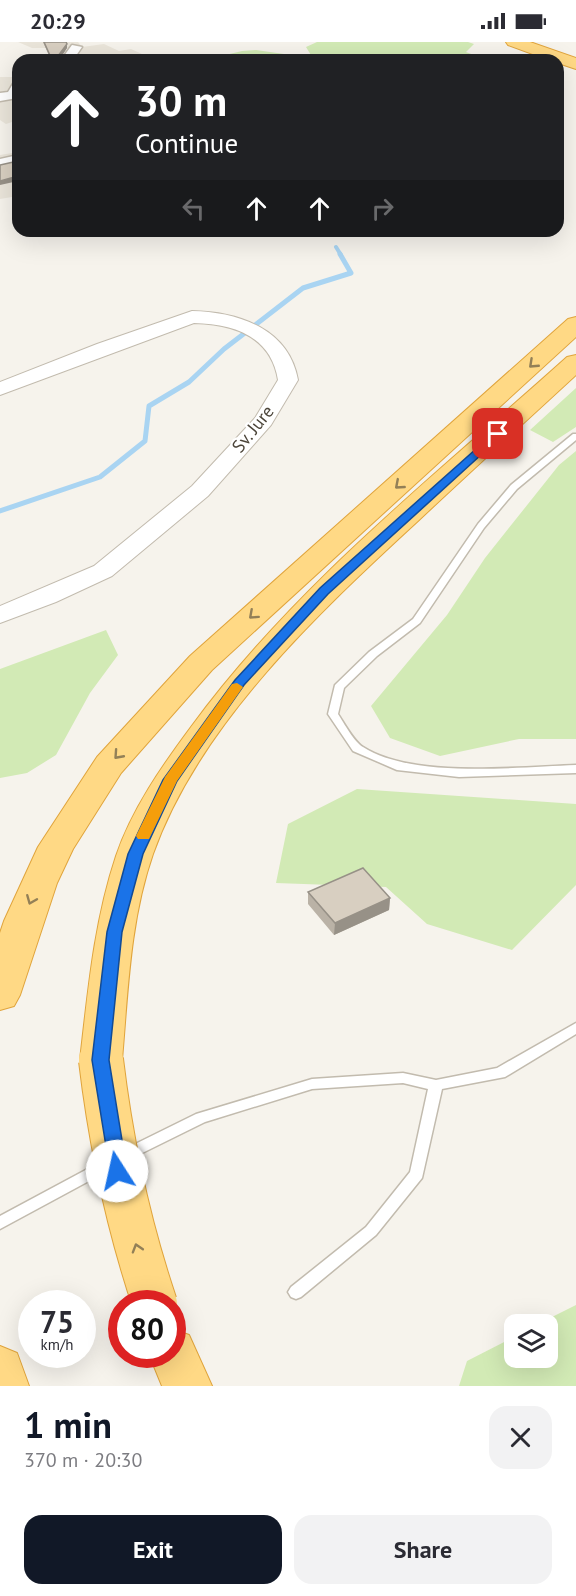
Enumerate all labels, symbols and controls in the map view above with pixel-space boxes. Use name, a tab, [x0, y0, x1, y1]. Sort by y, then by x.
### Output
text: 20:29	[30, 7, 86, 35]
text: 30 m	[135, 73, 227, 128]
icon: ahead	[36, 78, 114, 156]
text: Continue	[135, 126, 238, 160]
icon: left	[177, 192, 210, 225]
icon: ahead	[240, 192, 273, 225]
icon: ahead	[303, 192, 336, 225]
icon: right	[366, 192, 399, 225]
one-way arrow	[529, 357, 540, 368]
street label: Sv. Jure	[227, 400, 279, 457]
pin	[472, 408, 523, 459]
icon: arrive	[481, 417, 514, 450]
one-way arrow	[395, 478, 406, 489]
one-way arrow	[250, 608, 260, 619]
one-way arrow	[114, 748, 125, 759]
one-way arrow	[26, 894, 38, 905]
position arrow	[85, 1139, 149, 1203]
one-way arrow	[132, 1243, 144, 1254]
speed limit sign: 80	[108, 1290, 186, 1368]
text: 75	[40, 1302, 74, 1341]
map controls	[504, 1314, 558, 1368]
button: layers	[504, 1314, 558, 1368]
text: km/h	[41, 1335, 73, 1354]
text: 1 min	[24, 1401, 112, 1448]
button: close	[489, 1406, 552, 1469]
text: 370 m · 20:30	[24, 1447, 142, 1473]
button: Exit	[24, 1515, 282, 1584]
button: Share	[294, 1515, 552, 1584]

